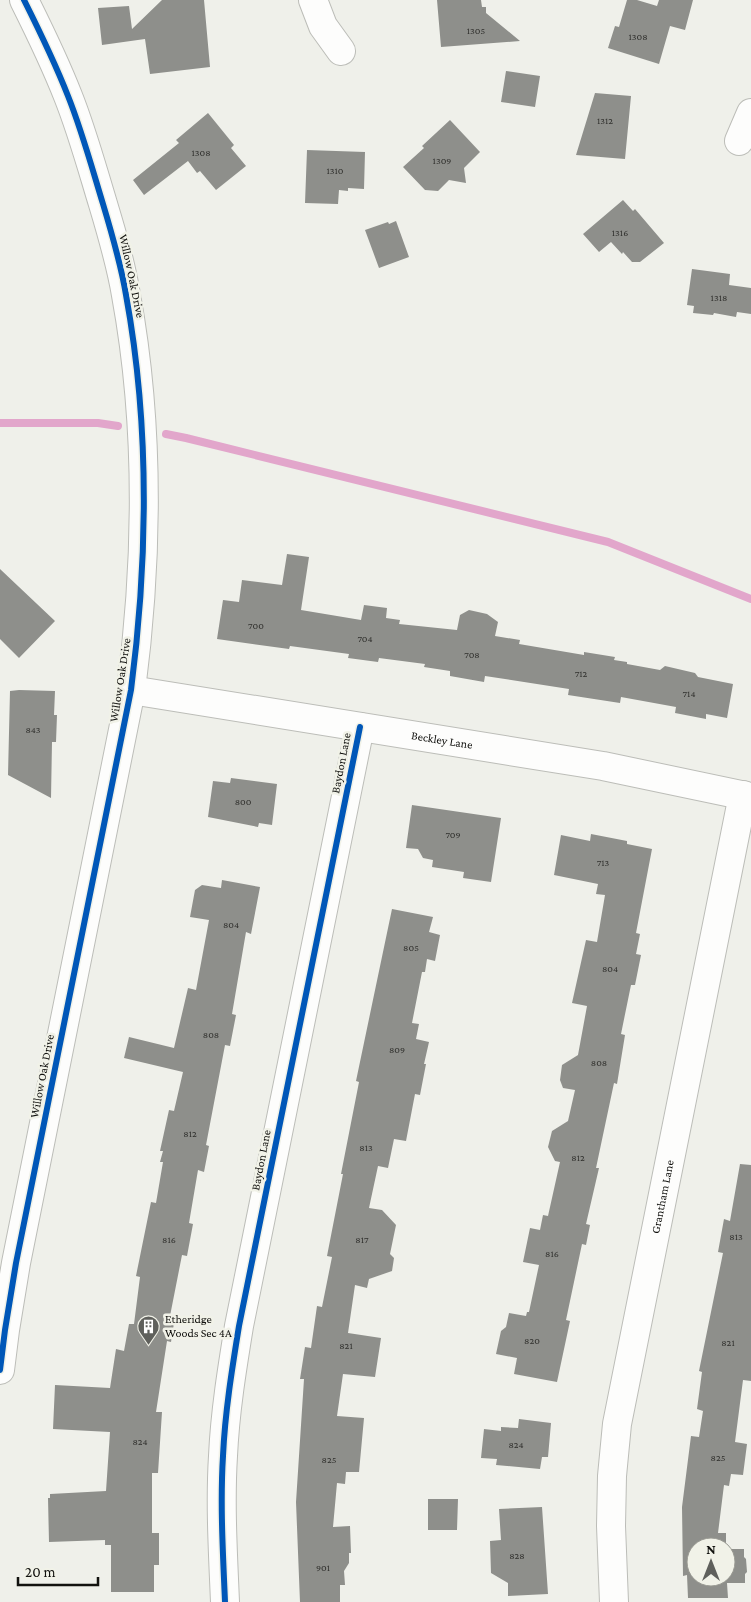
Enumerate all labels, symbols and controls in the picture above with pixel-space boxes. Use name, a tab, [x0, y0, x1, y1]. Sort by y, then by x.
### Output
house number: 1305	[467, 25, 486, 36]
house number: 1308	[628, 31, 648, 42]
house number: 1312	[597, 115, 613, 126]
house number: 1308	[191, 147, 211, 158]
house number: 1309	[433, 155, 451, 166]
house number: 1310	[326, 165, 344, 176]
house number: 1316	[612, 227, 628, 238]
street label: Willow Oak Drive	[116, 233, 148, 319]
house number: 1318	[711, 292, 727, 303]
house number: 700	[248, 620, 264, 631]
house number: 704	[357, 633, 373, 644]
street label: Willow Oak Drive	[106, 637, 134, 723]
house number: 708	[464, 649, 480, 660]
house number: 712	[575, 668, 588, 679]
house number: 714	[682, 688, 696, 699]
house number: 843	[25, 724, 41, 735]
street label: Beckley Lane	[410, 728, 474, 752]
street label: Baydon Lane	[328, 731, 354, 795]
house number: 800	[235, 796, 252, 807]
house number: 709	[445, 829, 461, 840]
house number: 713	[597, 857, 610, 868]
house number: 804	[223, 919, 239, 930]
house number: 805	[403, 942, 419, 953]
house number: 804	[602, 963, 618, 974]
house number: 808	[203, 1029, 219, 1040]
street label: Willow Oak Drive	[27, 1033, 57, 1119]
house number: 809	[389, 1044, 405, 1055]
house number: 808	[591, 1057, 607, 1068]
house number: 812	[183, 1128, 197, 1139]
street label: Baydon Lane	[248, 1128, 274, 1192]
house number: 813	[359, 1142, 373, 1153]
house number: 812	[571, 1152, 585, 1163]
street label: Grantham Lane	[648, 1159, 677, 1235]
house number: 813	[729, 1231, 743, 1242]
house number: 816	[162, 1234, 176, 1245]
house number: 817	[355, 1234, 369, 1245]
house number: 816	[545, 1248, 559, 1259]
place label: Etheridge Woods Sec 4A	[165, 1312, 232, 1340]
building icon: Etheridge Woods Sec 4A	[137, 1314, 161, 1345]
house number: 820	[524, 1335, 540, 1346]
house number: 821	[721, 1337, 735, 1348]
house number: 821	[339, 1340, 353, 1351]
house number: 824	[132, 1436, 148, 1447]
house number: 824	[508, 1439, 524, 1450]
house number: 825	[711, 1452, 726, 1463]
house number: 825	[322, 1454, 337, 1465]
north arrow	[686, 1537, 736, 1587]
text: N	[706, 1541, 716, 1557]
house number: 828	[509, 1550, 525, 1561]
scale bar	[18, 1554, 98, 1586]
house number: 901	[316, 1562, 330, 1573]
text: 20 m	[25, 1564, 56, 1580]

